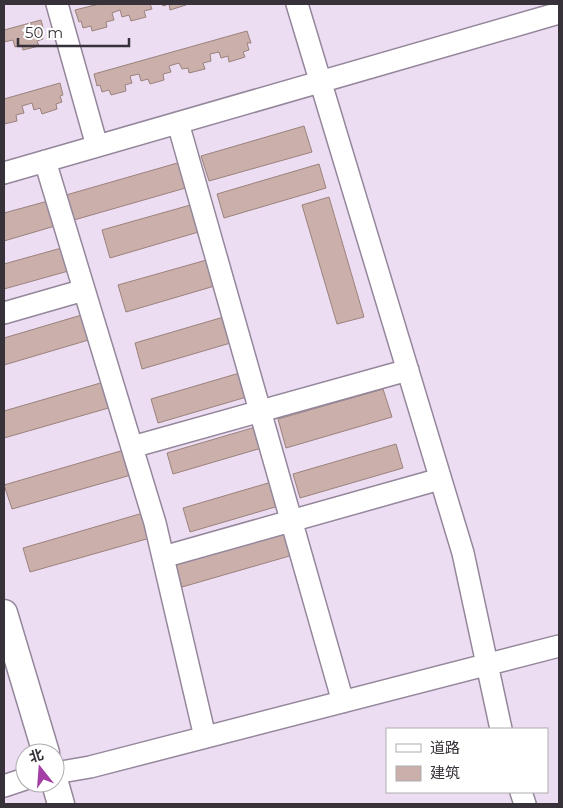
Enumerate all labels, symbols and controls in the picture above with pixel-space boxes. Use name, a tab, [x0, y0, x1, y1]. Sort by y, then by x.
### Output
scale bar	[18, 15, 129, 47]
text: 50 m	[25, 23, 63, 42]
legend	[386, 728, 548, 793]
text: 道路	[430, 738, 460, 757]
north arrow	[15, 743, 65, 793]
text: 北	[27, 745, 46, 766]
text: 建筑	[430, 763, 460, 782]

